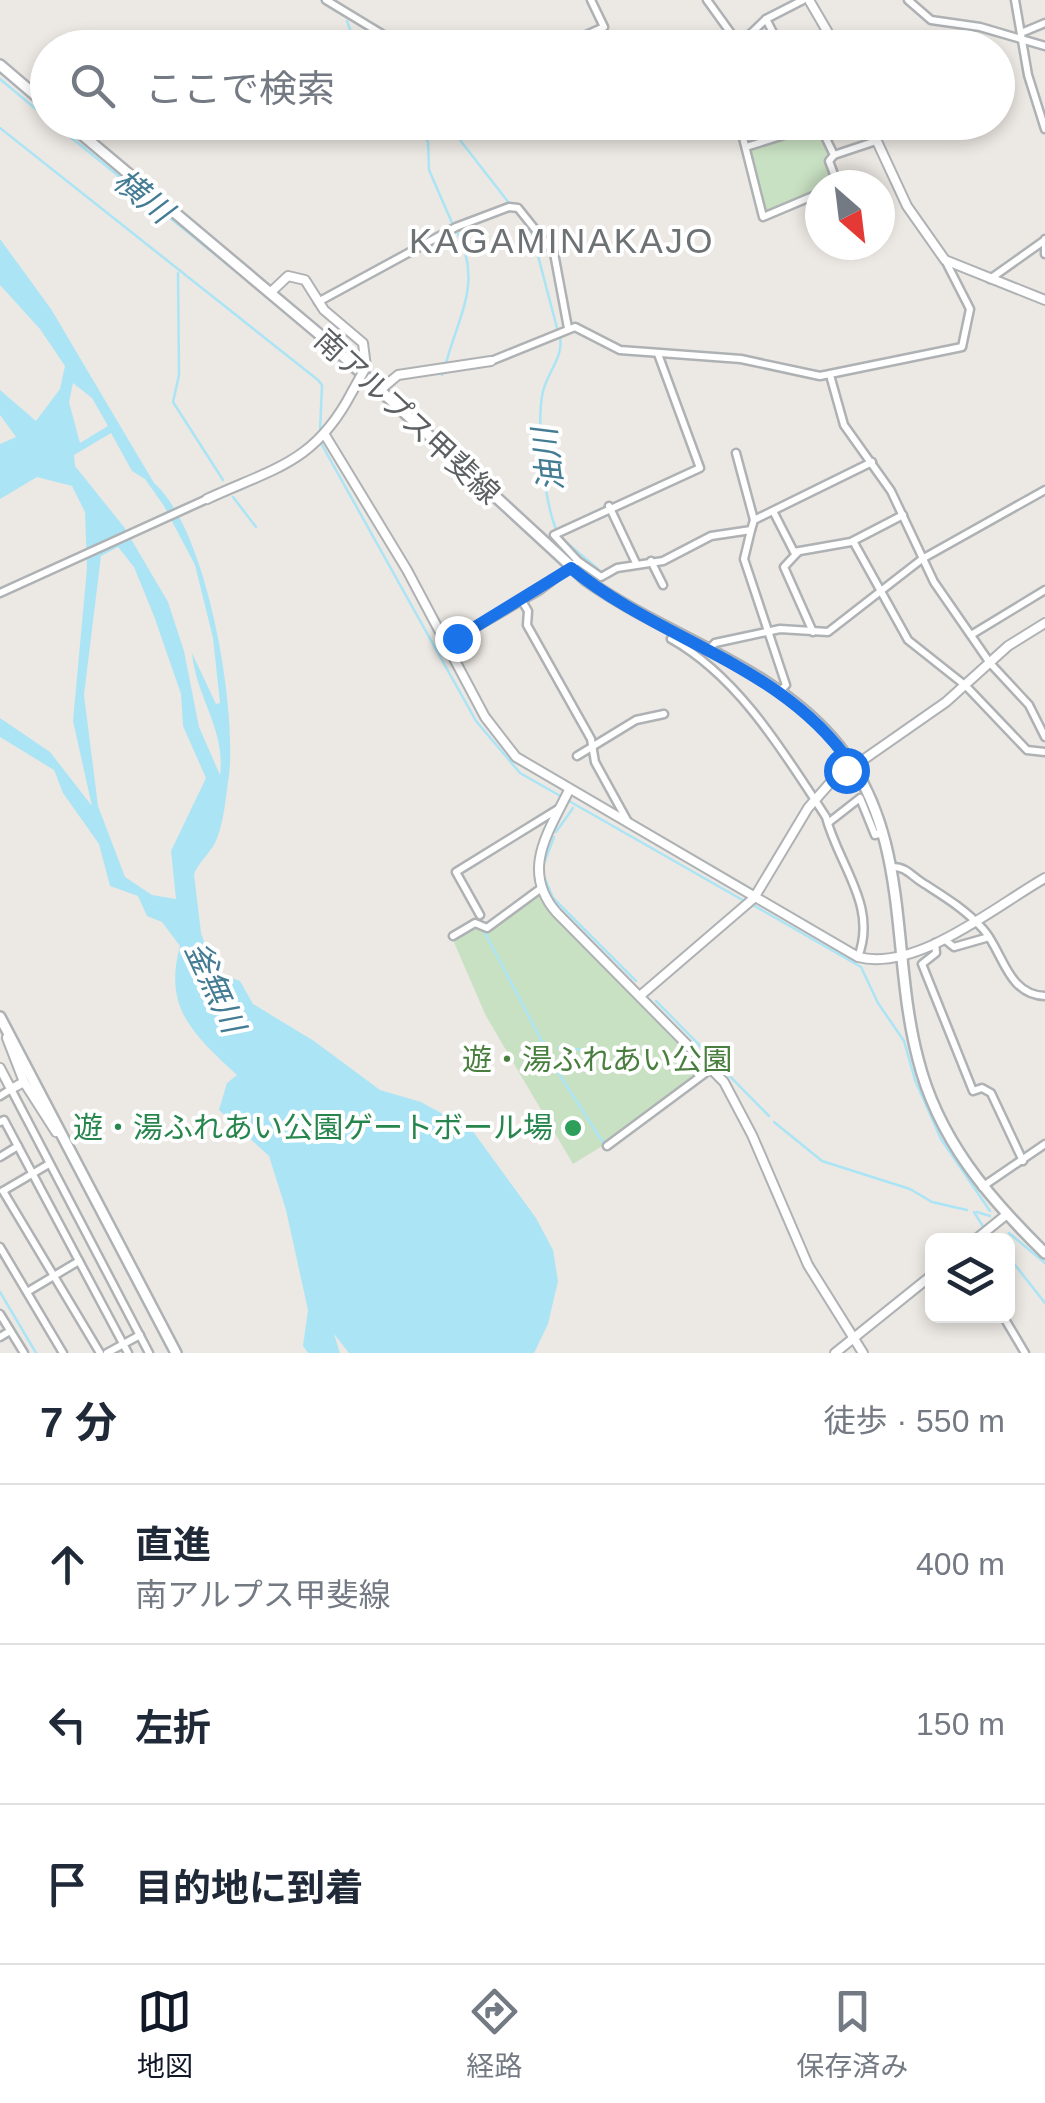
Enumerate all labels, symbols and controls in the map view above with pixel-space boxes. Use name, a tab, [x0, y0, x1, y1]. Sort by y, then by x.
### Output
search box	[30, 30, 1015, 140]
icon: search	[65, 58, 120, 113]
text: ここで検索	[145, 68, 335, 110]
water label: 横川	[107, 162, 182, 232]
north arrow	[805, 170, 895, 260]
district label: KAGAMINAKAJO	[409, 221, 715, 260]
street label: 南アルプス甲斐線	[308, 323, 506, 510]
water label: 油川	[526, 423, 570, 494]
route end	[435, 616, 481, 662]
route start	[824, 748, 870, 794]
water label: 釜無川	[178, 936, 253, 1041]
park label: 遊・湯ふれあい公園	[462, 1043, 732, 1076]
place label: 遊・湯ふれあい公園ゲートボール場	[73, 1111, 553, 1144]
marker: 遊・湯ふれあい公園ゲートボール場	[562, 1117, 584, 1139]
map controls	[925, 1233, 1015, 1323]
button: layers	[925, 1233, 1015, 1323]
text: 7 分	[40, 1399, 117, 1446]
text: 徒歩 · 550 m	[824, 1403, 1005, 1439]
text: 直進	[135, 1524, 211, 1566]
icon: ahead	[40, 1537, 95, 1592]
text: 400 m	[916, 1546, 1005, 1582]
text: 南アルプス甲斐線	[135, 1577, 391, 1613]
icon: left	[40, 1697, 95, 1752]
text: 150 m	[916, 1706, 1005, 1742]
text: 左折	[135, 1707, 211, 1749]
icon: arrive	[40, 1857, 95, 1912]
text: 目的地に到着	[135, 1867, 363, 1909]
tab: 地図	[137, 1984, 193, 2084]
tab: 経路	[466, 1984, 522, 2084]
tab: 保存済み	[796, 1984, 908, 2084]

